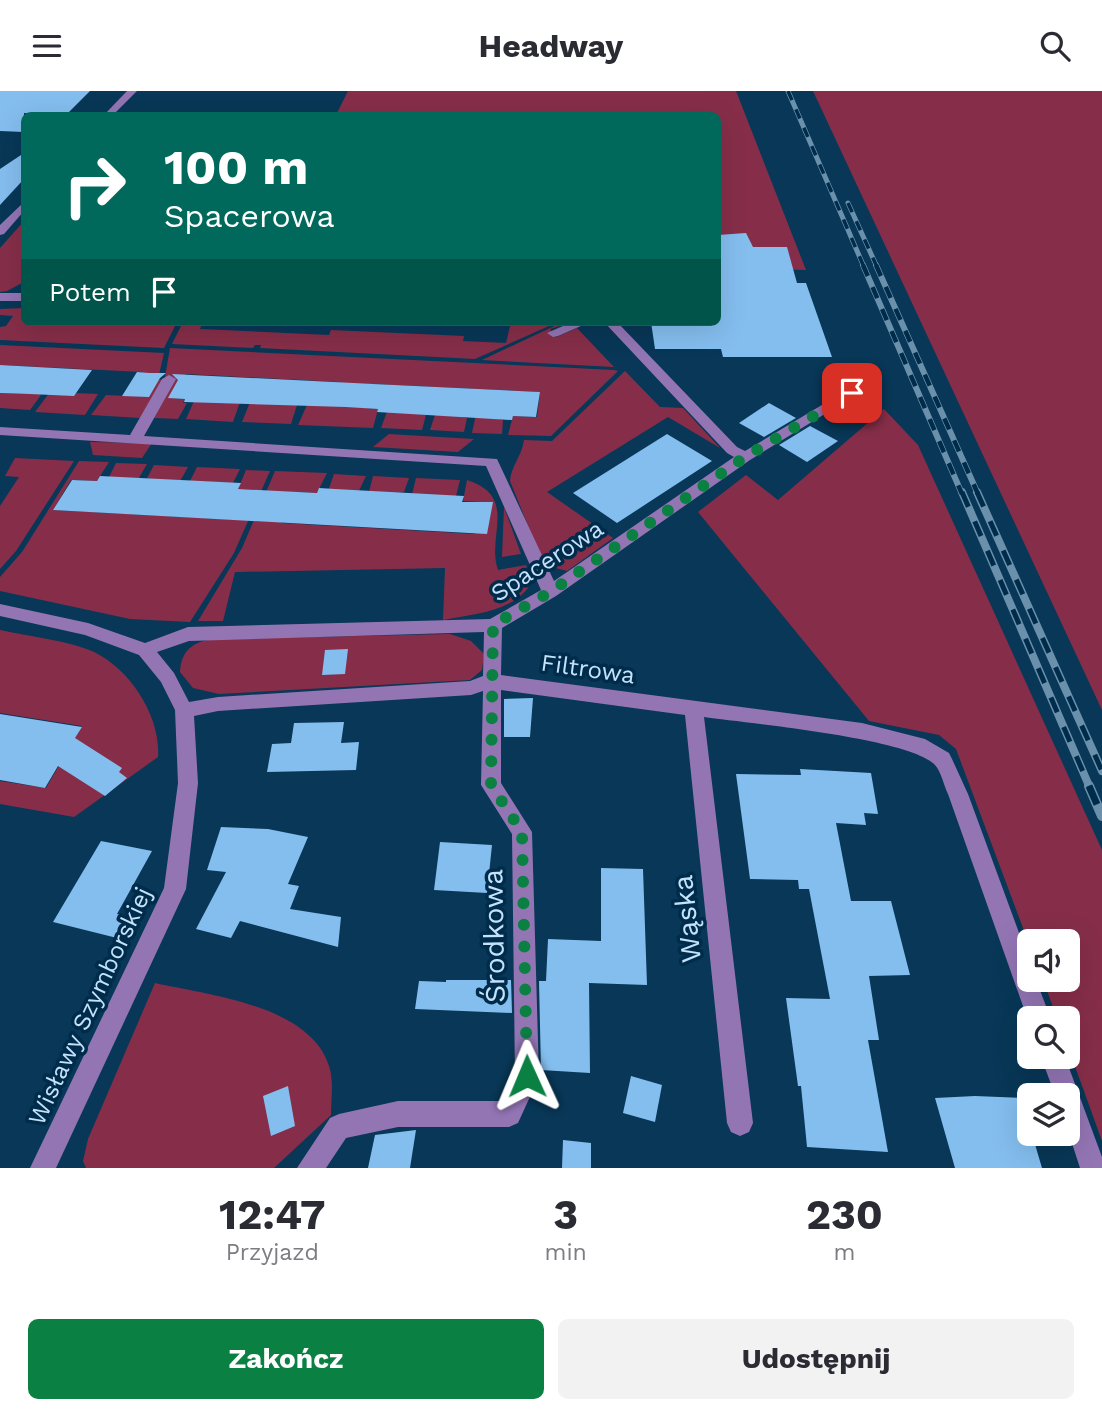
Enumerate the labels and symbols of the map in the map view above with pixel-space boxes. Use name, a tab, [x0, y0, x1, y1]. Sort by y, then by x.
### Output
pin	[822, 363, 882, 423]
street label: Spacerowa	[486, 514, 608, 608]
street label: Filtrowa	[539, 649, 637, 689]
street label: Środkowa	[476, 869, 512, 1003]
street label: Wąska	[666, 873, 708, 964]
street label: Wisławy Szymborskiej	[23, 883, 157, 1129]
position arrow	[490, 1039, 564, 1113]

